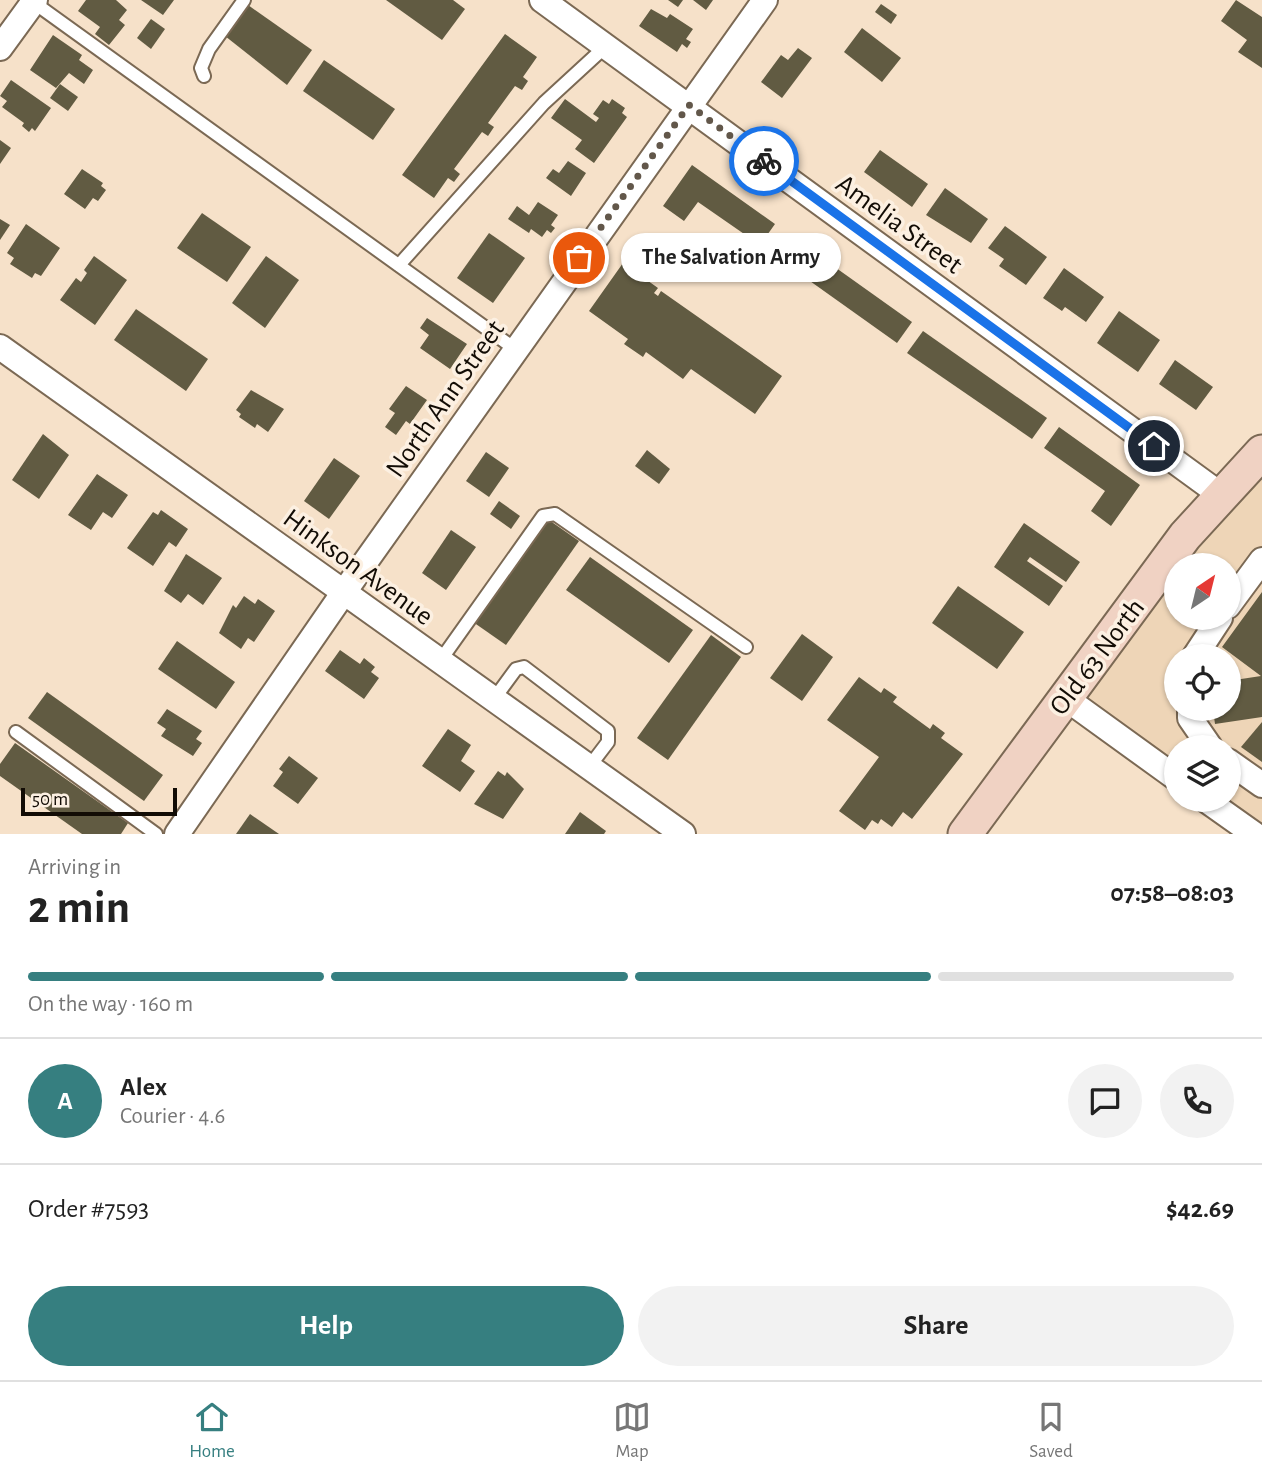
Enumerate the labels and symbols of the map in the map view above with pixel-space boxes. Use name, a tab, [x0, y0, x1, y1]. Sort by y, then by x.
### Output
courier	[729, 126, 799, 196]
street label: Amelia Street	[831, 170, 967, 280]
pin	[549, 228, 609, 288]
callout: The Salvation Army	[621, 233, 842, 282]
street label: North Ann Street	[381, 316, 510, 483]
pin	[1124, 416, 1184, 476]
street label: Hinkson Avenue	[278, 504, 438, 631]
north arrow	[1164, 553, 1241, 630]
street label: Old 63 North	[1045, 594, 1150, 721]
scale bar	[21, 785, 177, 817]

